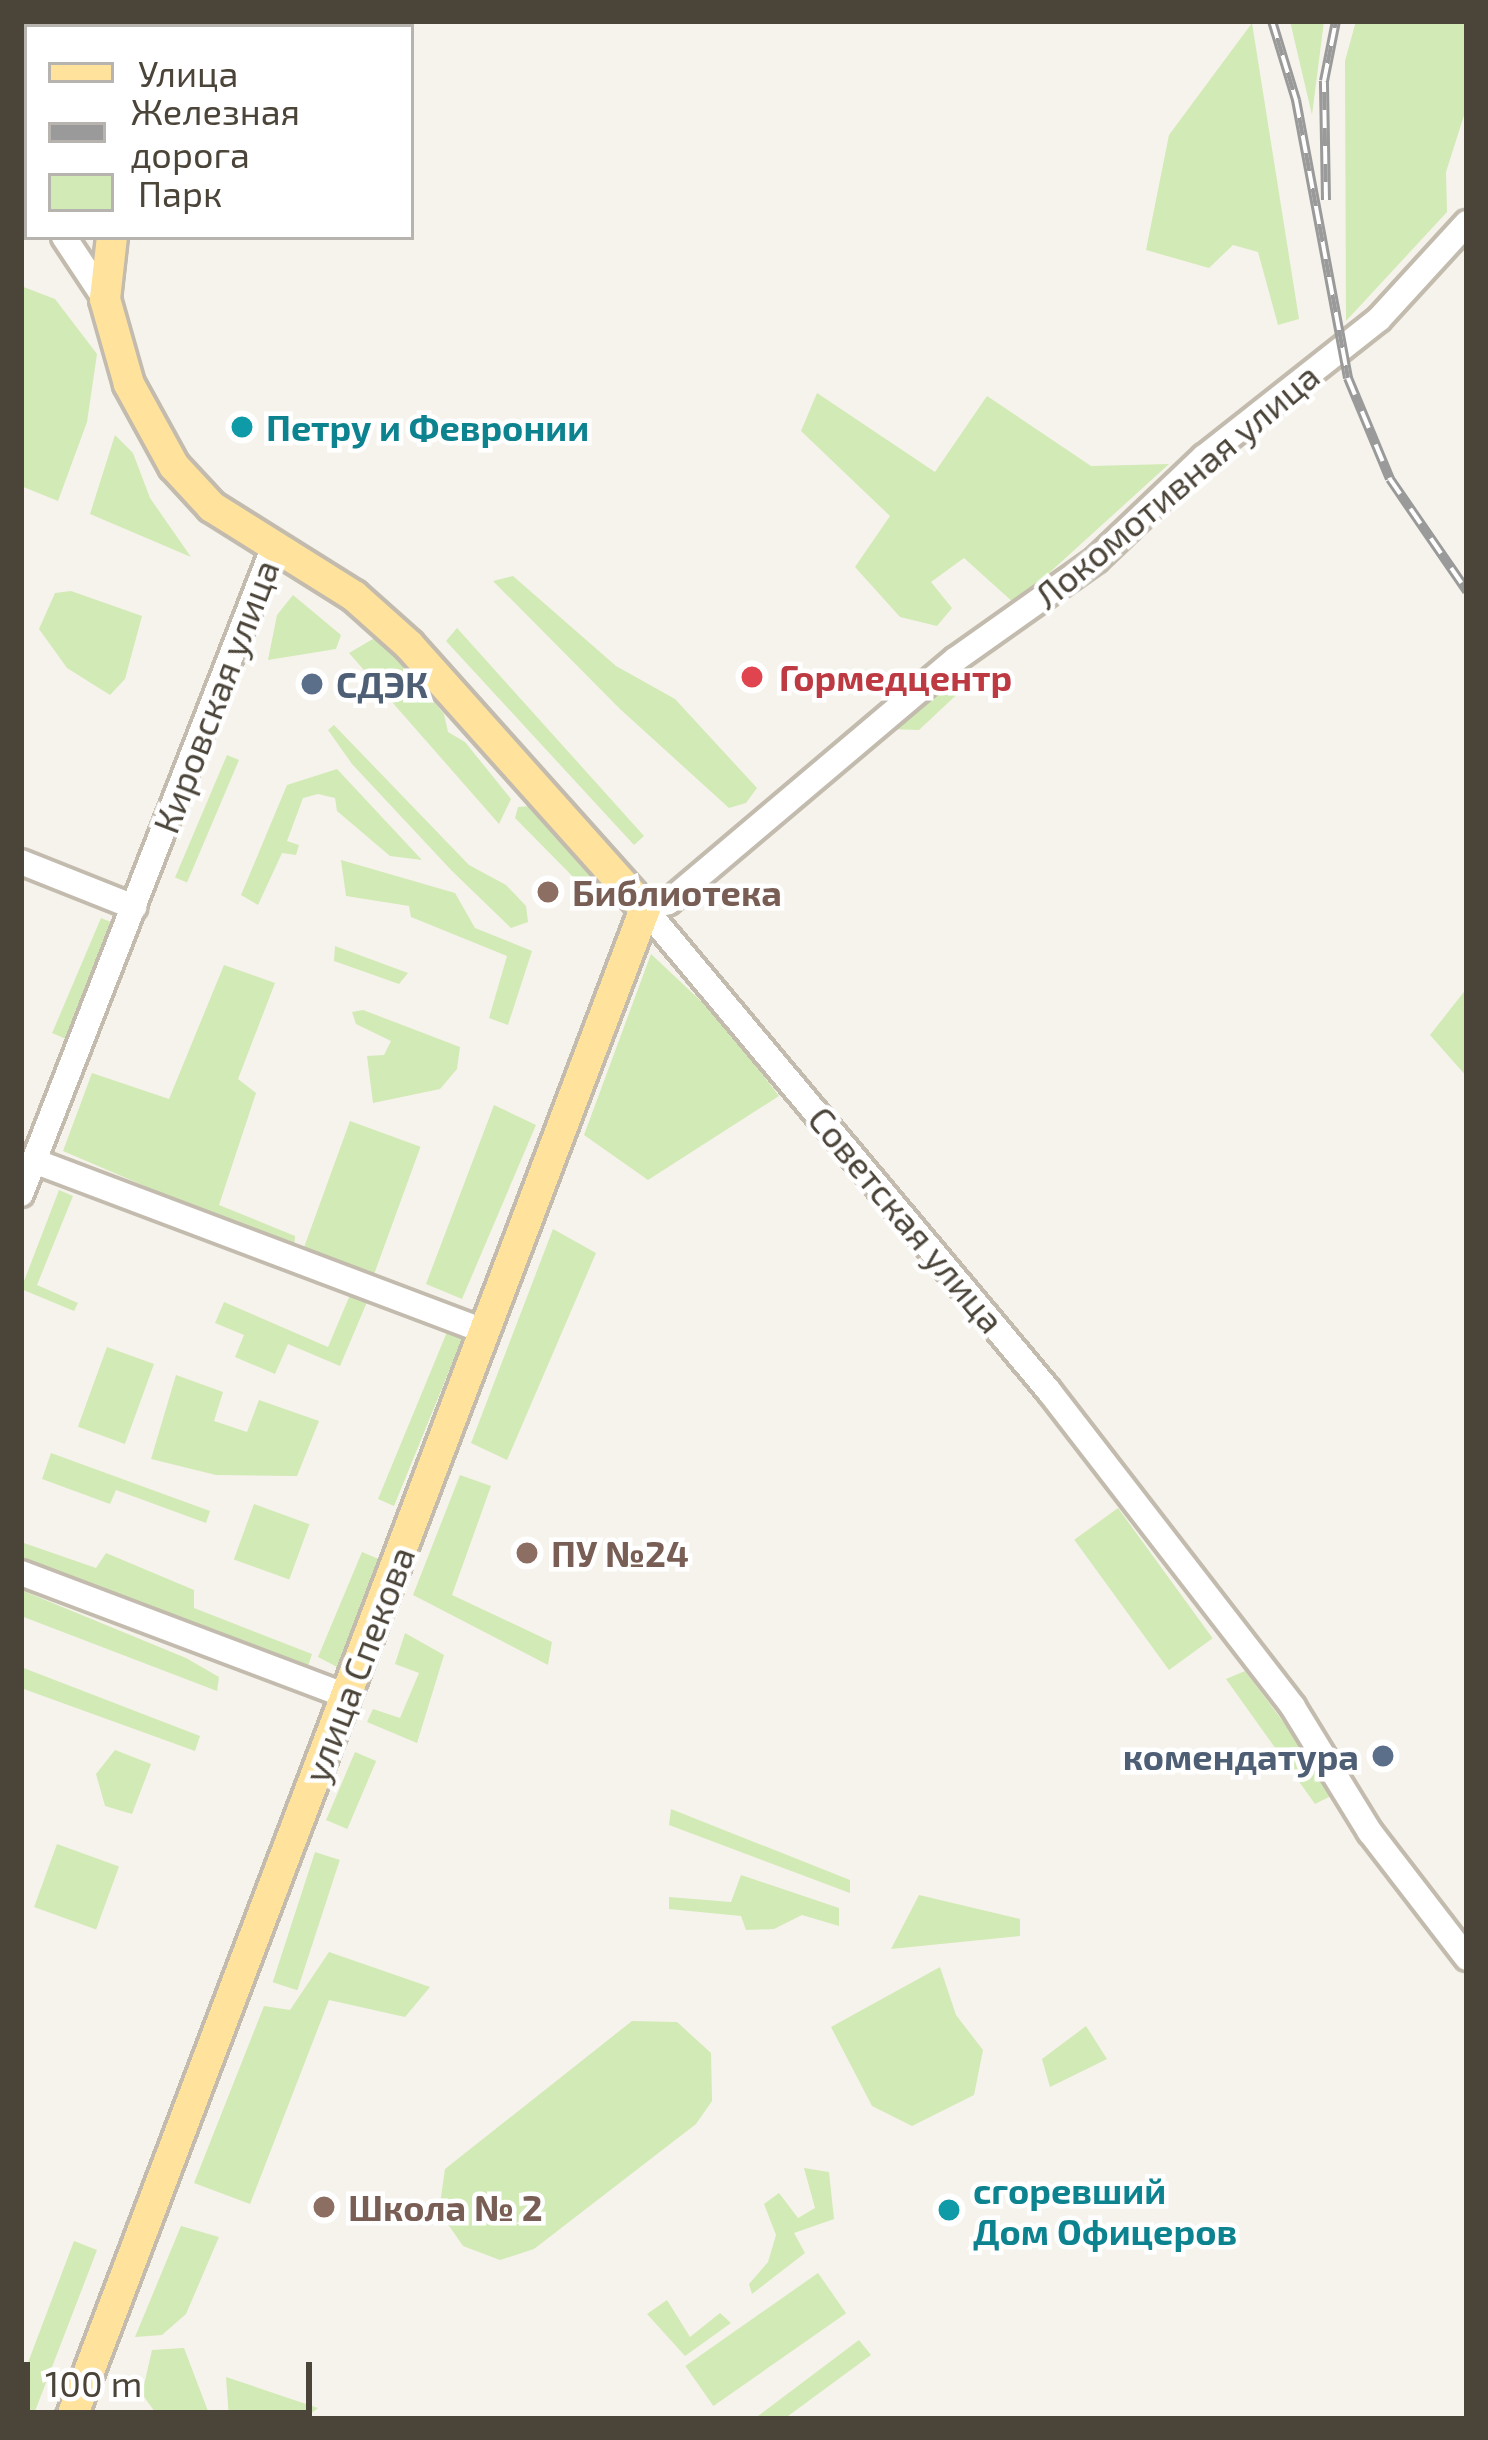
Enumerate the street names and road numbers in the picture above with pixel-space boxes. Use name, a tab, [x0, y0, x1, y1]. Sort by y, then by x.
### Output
street label: Локомотивная улица	[1025, 353, 1327, 617]
street label: Кировская улица	[143, 553, 287, 839]
street label: Советская улица	[800, 1097, 1014, 1341]
street label: улица Спекова	[293, 1540, 423, 1788]

